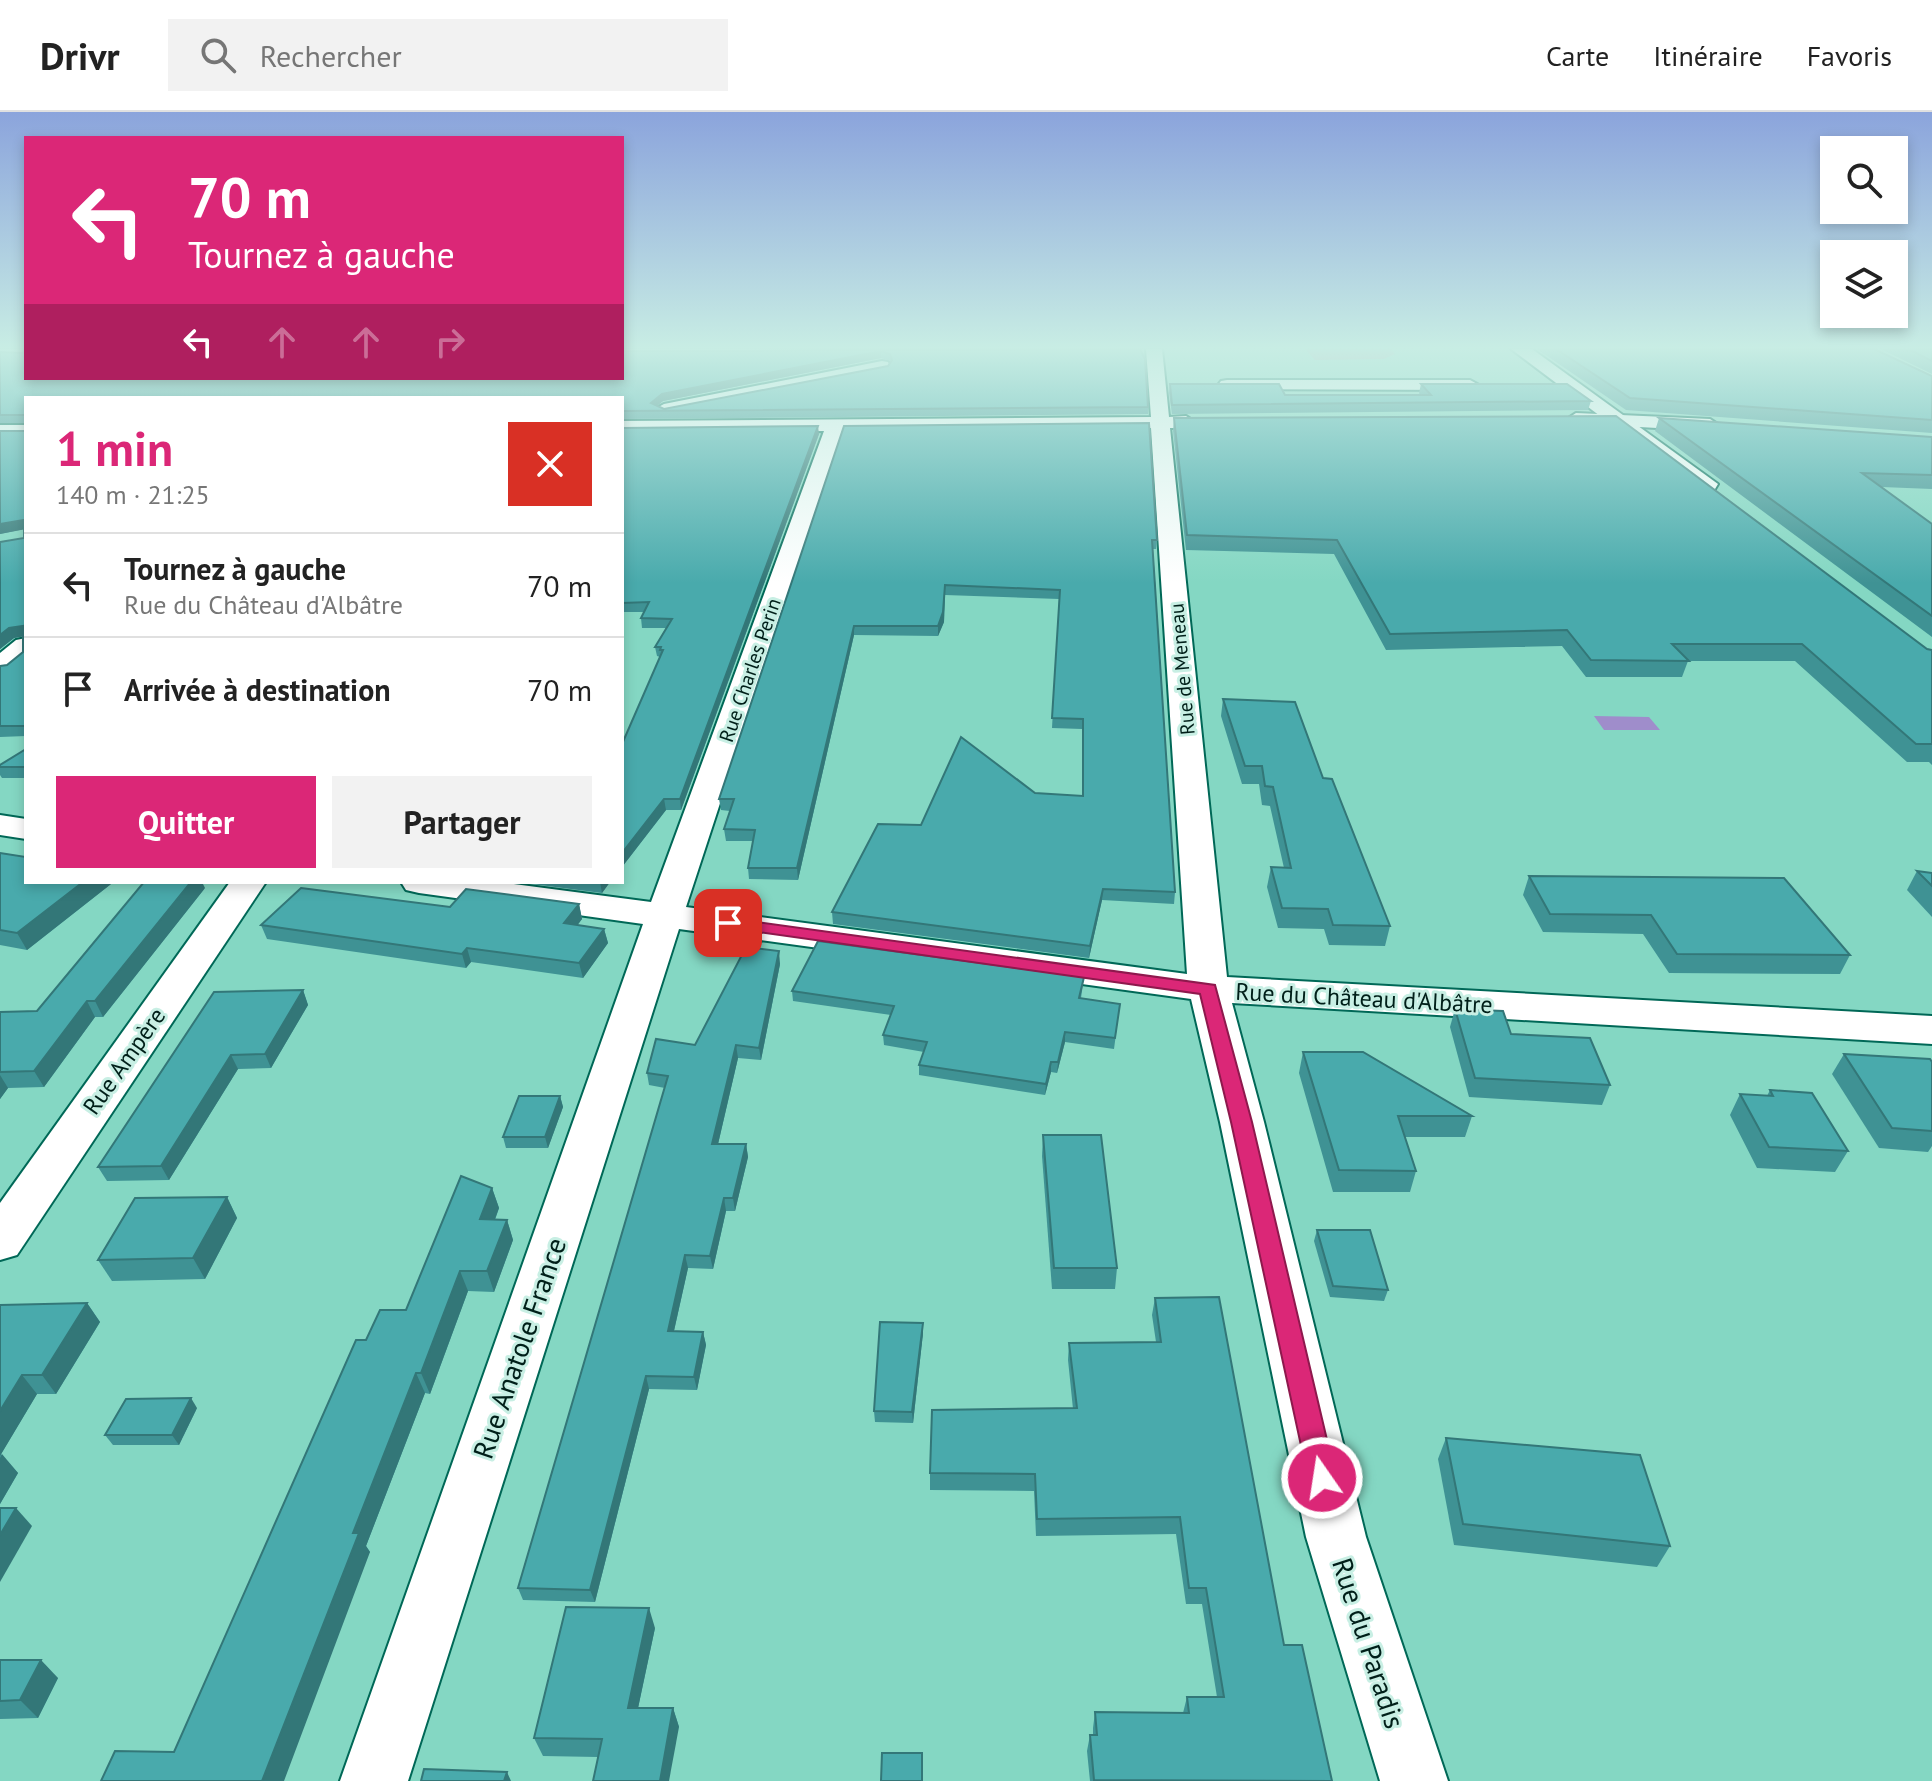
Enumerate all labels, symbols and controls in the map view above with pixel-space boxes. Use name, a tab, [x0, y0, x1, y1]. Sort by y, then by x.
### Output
search box	[168, 19, 728, 91]
text: Drivr	[40, 31, 120, 80]
icon: search	[196, 33, 240, 77]
text: Rechercher	[260, 36, 402, 75]
text: Carte	[1546, 37, 1609, 74]
text: Itinéraire	[1653, 37, 1763, 74]
text: Favoris	[1807, 37, 1892, 74]
map controls	[1820, 136, 1908, 328]
button: search	[1820, 136, 1908, 224]
text: 70 m	[188, 161, 311, 233]
icon: left	[56, 168, 160, 272]
text: Tournez à gauche	[188, 231, 455, 278]
button: layers	[1820, 240, 1908, 328]
icon: left	[176, 320, 220, 364]
icon: ahead	[260, 320, 304, 364]
icon: ahead	[344, 320, 388, 364]
icon: right	[428, 320, 472, 364]
text: 1 min	[56, 417, 173, 479]
button: close	[508, 422, 592, 506]
text: 140 m · 21:25	[56, 478, 210, 511]
text: Tournez à gauche	[124, 549, 346, 588]
icon: left	[56, 563, 100, 607]
text: 70 m	[527, 566, 592, 605]
text: Rue du Château d'Albâtre	[124, 588, 403, 621]
street label: Rue Charles Perin	[713, 595, 787, 745]
street label: Rue de Meneau	[1163, 602, 1201, 736]
icon: arrive	[56, 667, 100, 711]
text: Arrivée à destination	[124, 670, 391, 709]
text: 70 m	[527, 670, 592, 709]
button: Quitter	[56, 776, 316, 868]
button: Partager	[332, 776, 592, 868]
pin	[694, 889, 762, 957]
icon: arrive	[706, 901, 750, 945]
street label: Rue du Château d'Albâtre	[1235, 976, 1493, 1020]
street label: Rue Ampère	[76, 1001, 172, 1121]
street label: Rue Anatole France	[464, 1233, 574, 1463]
position arrow	[1280, 1436, 1364, 1520]
street label: Rue du Paradis	[1324, 1553, 1414, 1733]

